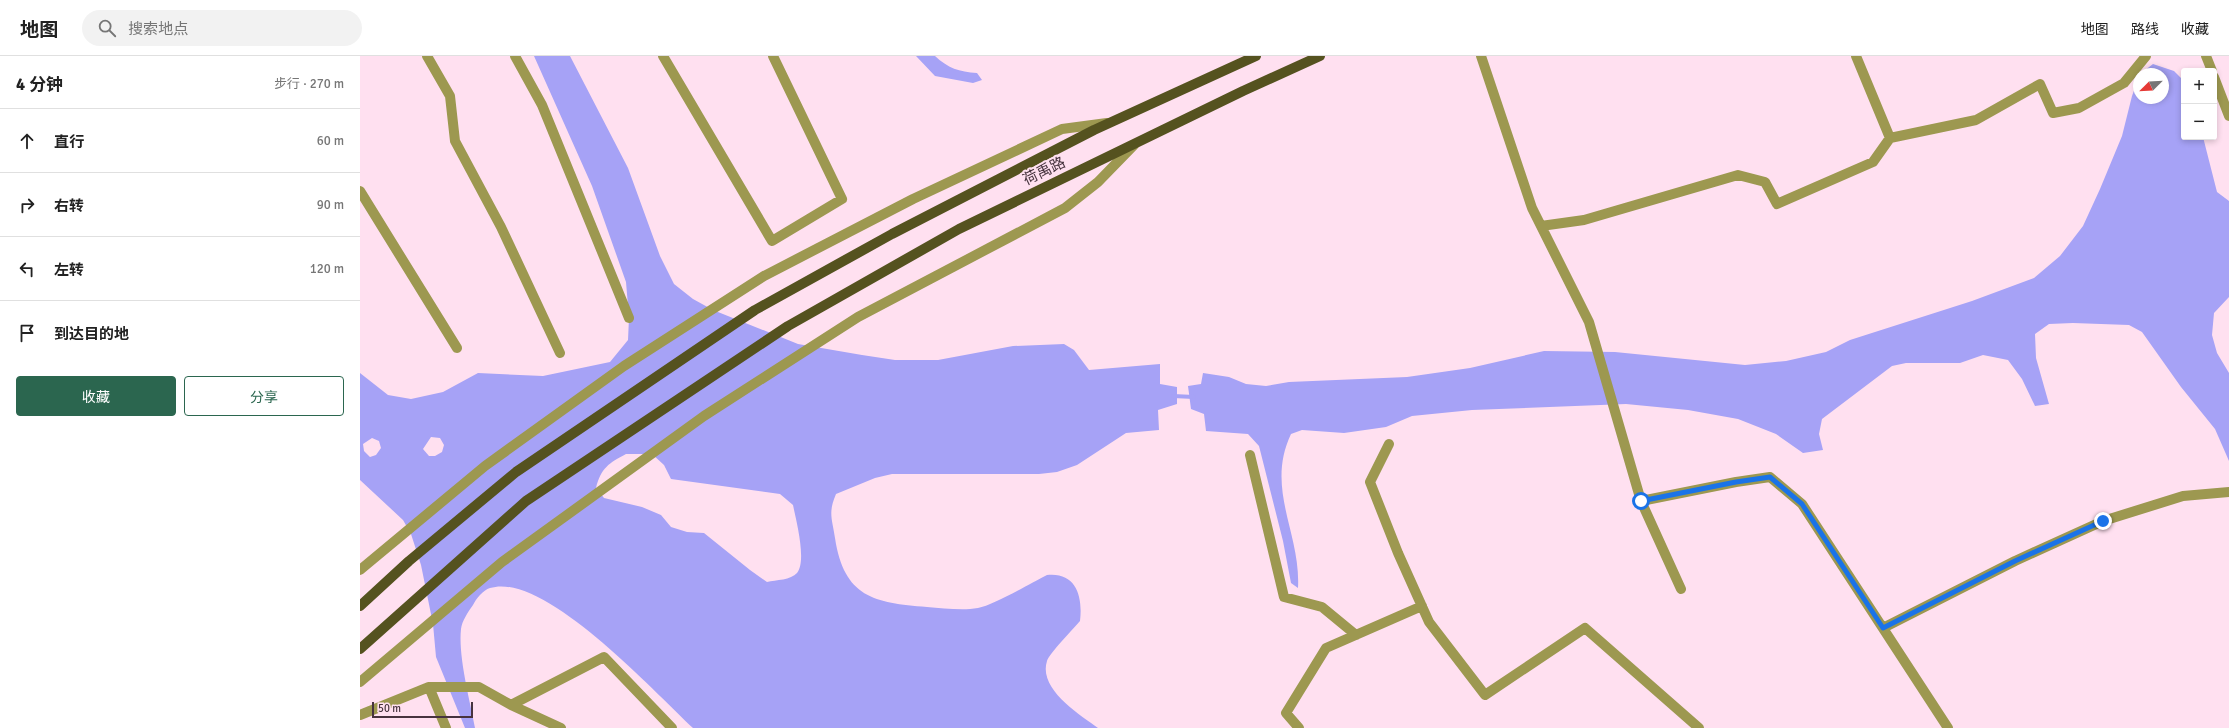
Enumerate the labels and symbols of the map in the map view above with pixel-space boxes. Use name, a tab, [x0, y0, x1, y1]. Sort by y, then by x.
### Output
north arrow	[2133, 68, 2169, 104]
street label: 荷禹路	[1020, 153, 1068, 189]
route start	[1632, 492, 1650, 510]
route end	[2094, 512, 2112, 530]
scale bar	[372, 700, 473, 719]

